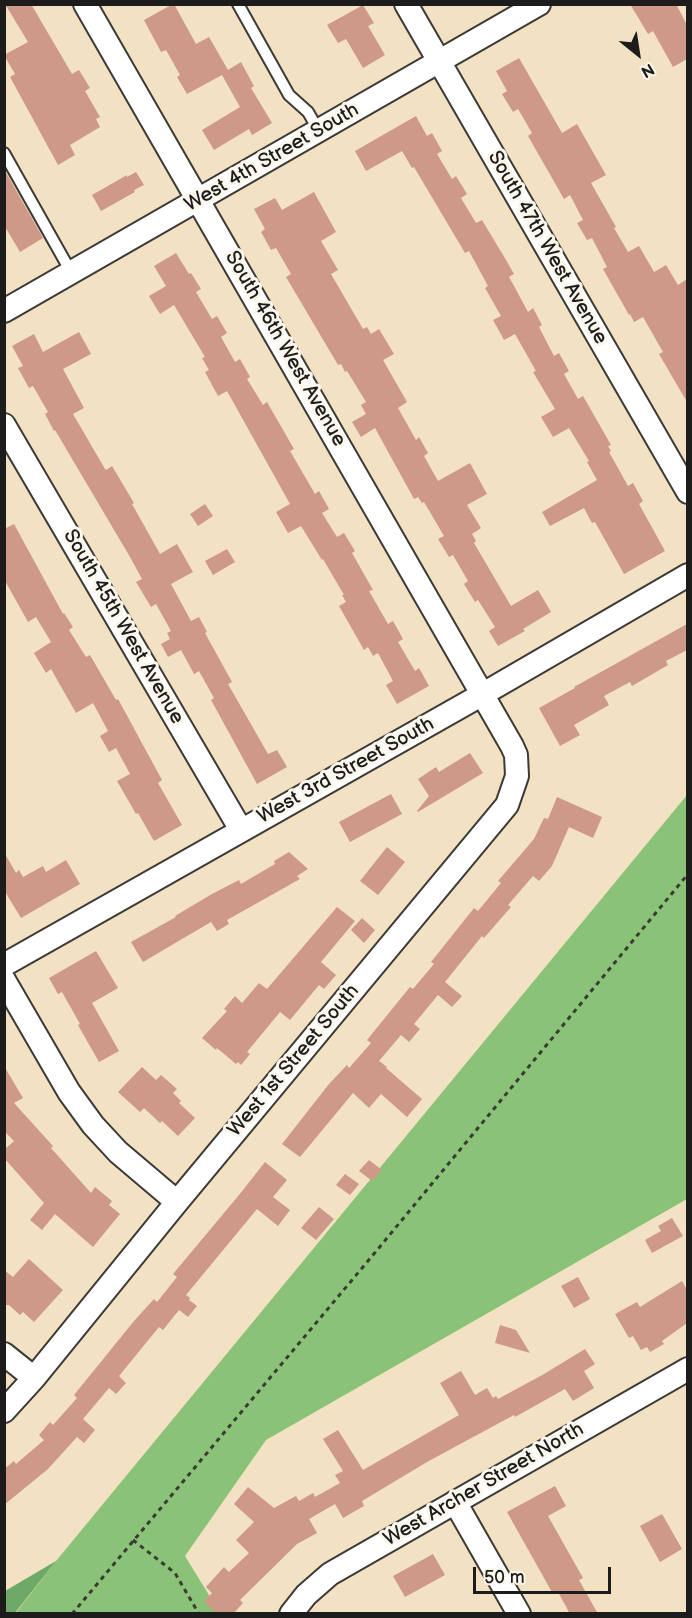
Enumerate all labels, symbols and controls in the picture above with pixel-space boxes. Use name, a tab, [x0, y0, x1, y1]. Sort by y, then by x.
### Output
north arrow	[608, 24, 668, 84]
text: N	[637, 59, 657, 81]
street label: West 4th Street South	[181, 98, 363, 218]
street label: South 47th West Avenue	[482, 147, 612, 349]
street label: South 46th West Avenue	[219, 247, 351, 451]
street label: South 45th West Avenue	[57, 525, 189, 729]
street label: West 3rd Street South	[253, 712, 439, 830]
street label: West 1st Street South	[223, 980, 365, 1142]
street label: West Archer Street North	[380, 1418, 588, 1552]
scale bar	[476, 1555, 614, 1593]
text: 50 m	[484, 1567, 525, 1588]

